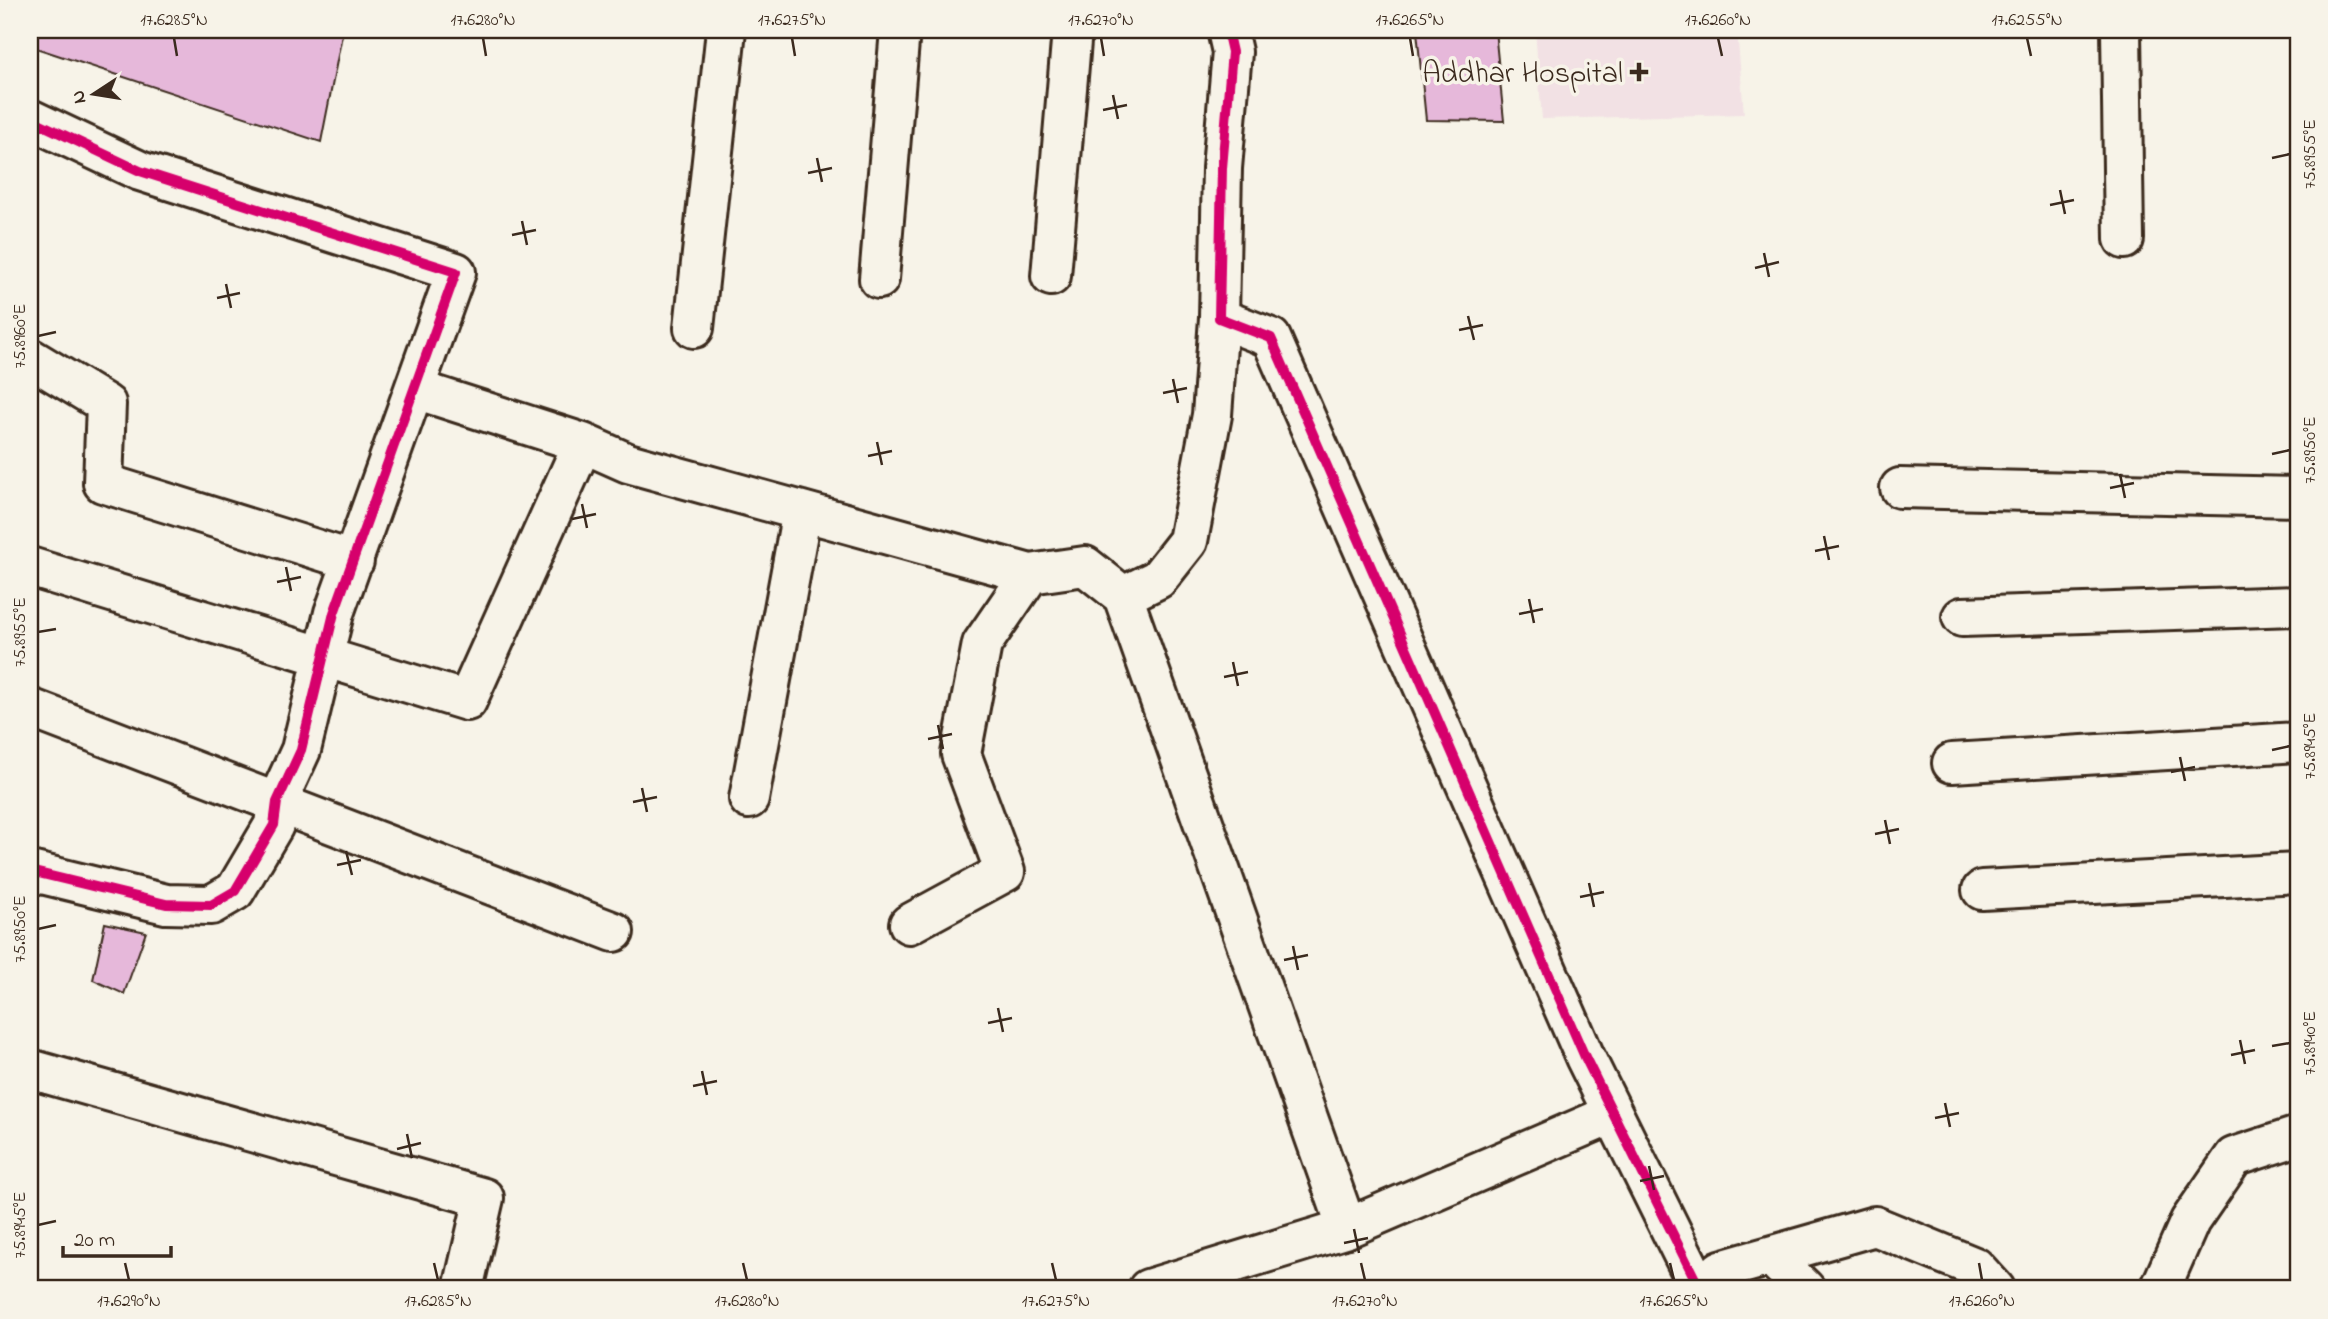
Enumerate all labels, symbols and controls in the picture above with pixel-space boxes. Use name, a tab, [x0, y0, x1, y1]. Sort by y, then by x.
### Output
text: 17.6285°N	[140, 8, 208, 34]
text: 17.6280°N	[450, 8, 516, 34]
text: 17.6275°N	[758, 8, 826, 34]
text: 17.6270°N	[1068, 8, 1134, 34]
text: 17.6265°N	[1376, 8, 1444, 34]
text: 17.6260°N	[1685, 8, 1751, 34]
text: 17.6255°N	[1991, 8, 2063, 34]
place label: Addhar Hospital	[1422, 53, 1623, 97]
north arrow	[60, 60, 130, 130]
marker: Addhar Hospital	[1629, 62, 1649, 82]
text: N	[65, 88, 94, 106]
text: 75.8955°E	[2298, 119, 2324, 189]
text: 75.8960°E	[8, 303, 34, 368]
text: 75.8950°E	[2298, 416, 2324, 484]
text: 75.8955°E	[8, 597, 34, 667]
text: 75.8945°E	[2298, 712, 2324, 780]
text: 75.8950°E	[8, 895, 34, 963]
text: 75.8940°E	[2298, 1011, 2324, 1075]
text: 75.8945°E	[8, 1191, 34, 1259]
scale bar	[63, 1214, 172, 1258]
text: 20 m	[74, 1226, 115, 1256]
text: 17.6290°N	[97, 1289, 161, 1315]
text: 17.6285°N	[404, 1289, 472, 1315]
text: 17.6280°N	[714, 1289, 780, 1315]
text: 17.6275°N	[1022, 1289, 1090, 1315]
text: 17.6270°N	[1332, 1289, 1398, 1315]
text: 17.6265°N	[1640, 1289, 1708, 1315]
text: 17.6260°N	[1949, 1289, 2015, 1315]

